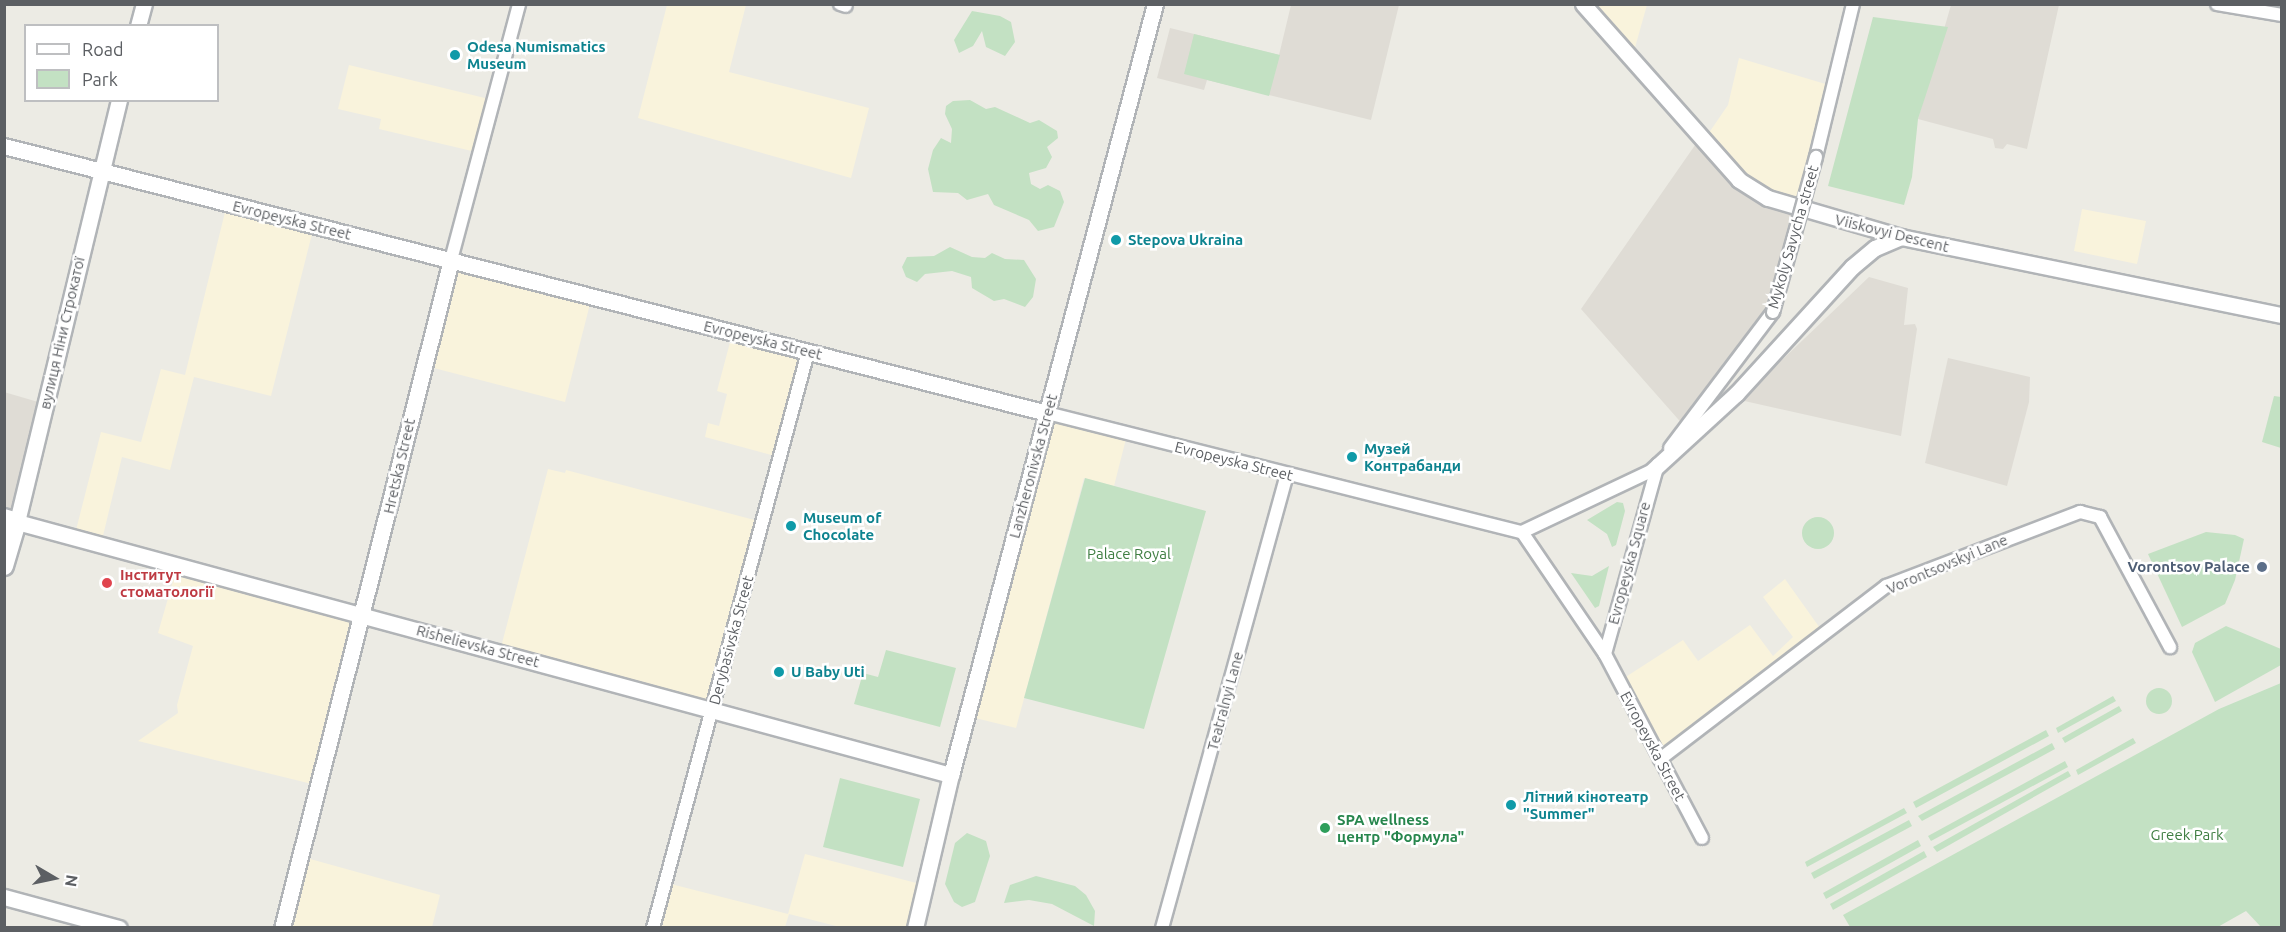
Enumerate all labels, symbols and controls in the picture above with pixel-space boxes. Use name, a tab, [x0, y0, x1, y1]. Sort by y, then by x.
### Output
legend	[24, 24, 219, 102]
place label: Odesa Numismatics Museum	[467, 37, 606, 72]
text: Road	[82, 39, 124, 59]
marker: Odesa Numismatics Museum	[448, 48, 462, 62]
text: Park	[82, 69, 118, 89]
street label: Mykoly Savycha street	[1764, 163, 1822, 311]
street label: Evropeyska Street	[231, 197, 353, 243]
street label: Viiskovyi Descent	[1833, 210, 1951, 256]
place label: Stepova Ukraina	[1128, 231, 1243, 249]
marker: Stepova Ukraina	[1109, 233, 1123, 247]
street label: вулиця Ніни Строкатої	[36, 255, 88, 411]
street label: Evropeyska Street	[702, 317, 824, 363]
street label: Lanzheronivska Street	[1005, 392, 1061, 540]
street label: Hretska Street	[379, 417, 419, 515]
street label: Evropeyska Street	[1173, 438, 1295, 484]
place label: Музей Контрабанди	[1364, 439, 1461, 474]
marker: Музей Контрабанди	[1345, 450, 1359, 464]
street label: Evropeyska Square	[1604, 500, 1654, 626]
place label: Museum of Chocolate	[803, 508, 881, 543]
marker: Museum of Chocolate	[784, 519, 798, 533]
street label: Vorontsovskyi Lane	[1884, 530, 2010, 598]
park label: Palace Royal	[1087, 545, 1171, 563]
place label: Vorontsov Palace	[2127, 558, 2250, 576]
marker: Vorontsov Palace	[2255, 560, 2269, 574]
place label: Інститут стоматології	[120, 565, 213, 600]
street label: Derybasivska Street	[705, 573, 757, 707]
marker: Інститут стоматології	[98, 574, 116, 592]
street label: Rishelievska Street	[415, 621, 541, 671]
street label: Teatralnyi Lane	[1203, 650, 1247, 752]
place label: U Baby Uti	[791, 663, 865, 681]
marker: U Baby Uti	[772, 665, 786, 679]
street label: Evropeyska Street	[1617, 688, 1689, 804]
place label: Літний кінотеатр "Summer"	[1523, 787, 1649, 822]
marker: Літний кінотеатр "Summer"	[1504, 798, 1518, 812]
place label: SPA wellness центр "Формула"	[1337, 810, 1464, 845]
marker: SPA wellness центр "Формула"	[1318, 821, 1332, 835]
park label: Greek Park	[2151, 826, 2223, 844]
north arrow	[24, 848, 84, 908]
text: N	[62, 874, 82, 888]

